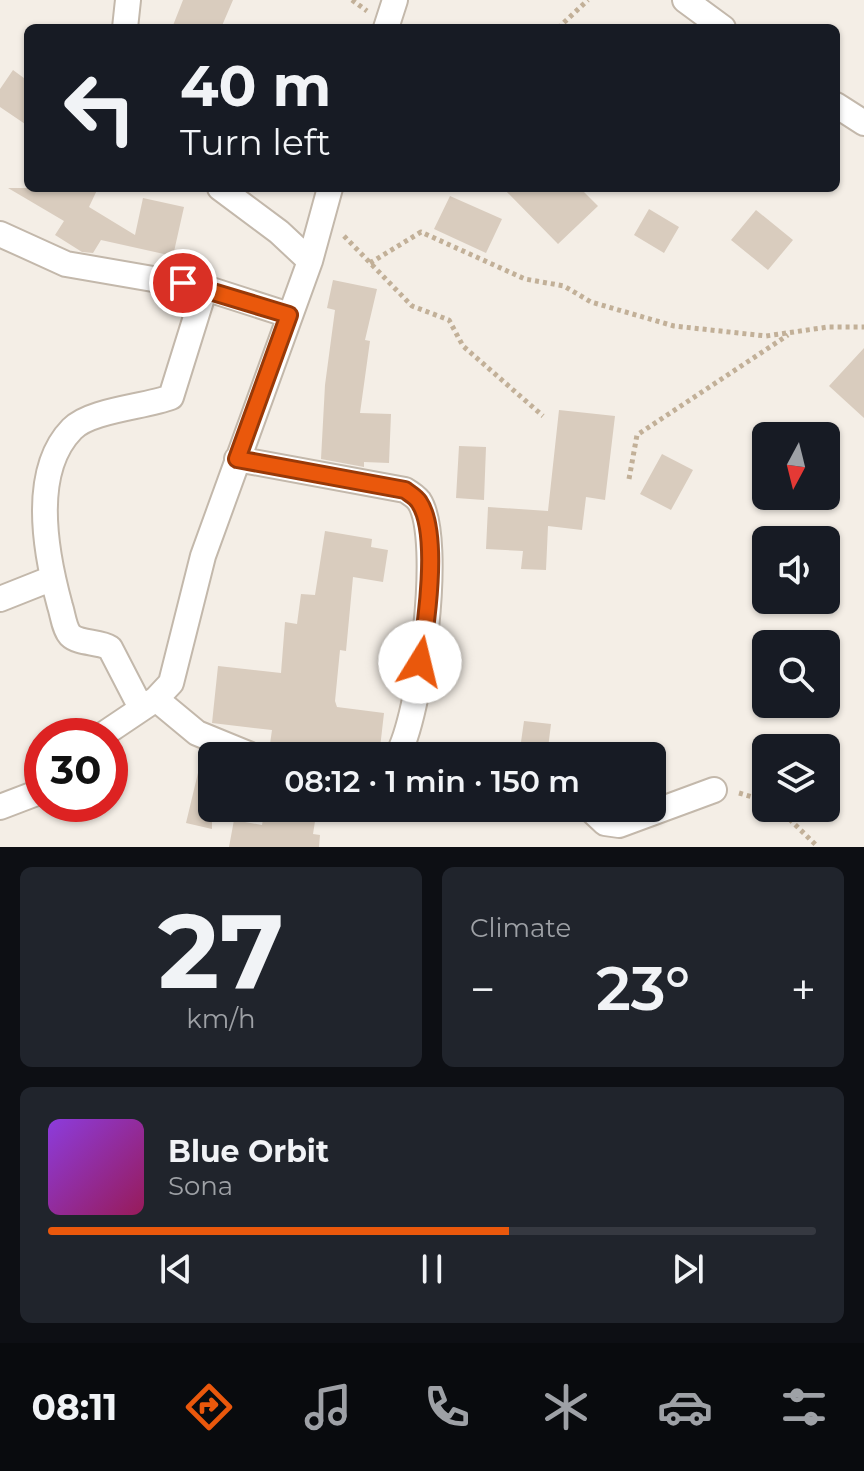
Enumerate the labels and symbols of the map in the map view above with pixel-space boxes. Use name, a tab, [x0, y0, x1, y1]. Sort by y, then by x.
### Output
pin	[149, 249, 217, 317]
north arrow	[752, 422, 840, 510]
position arrow	[378, 620, 462, 704]
speed limit sign: 30	[24, 718, 128, 822]

